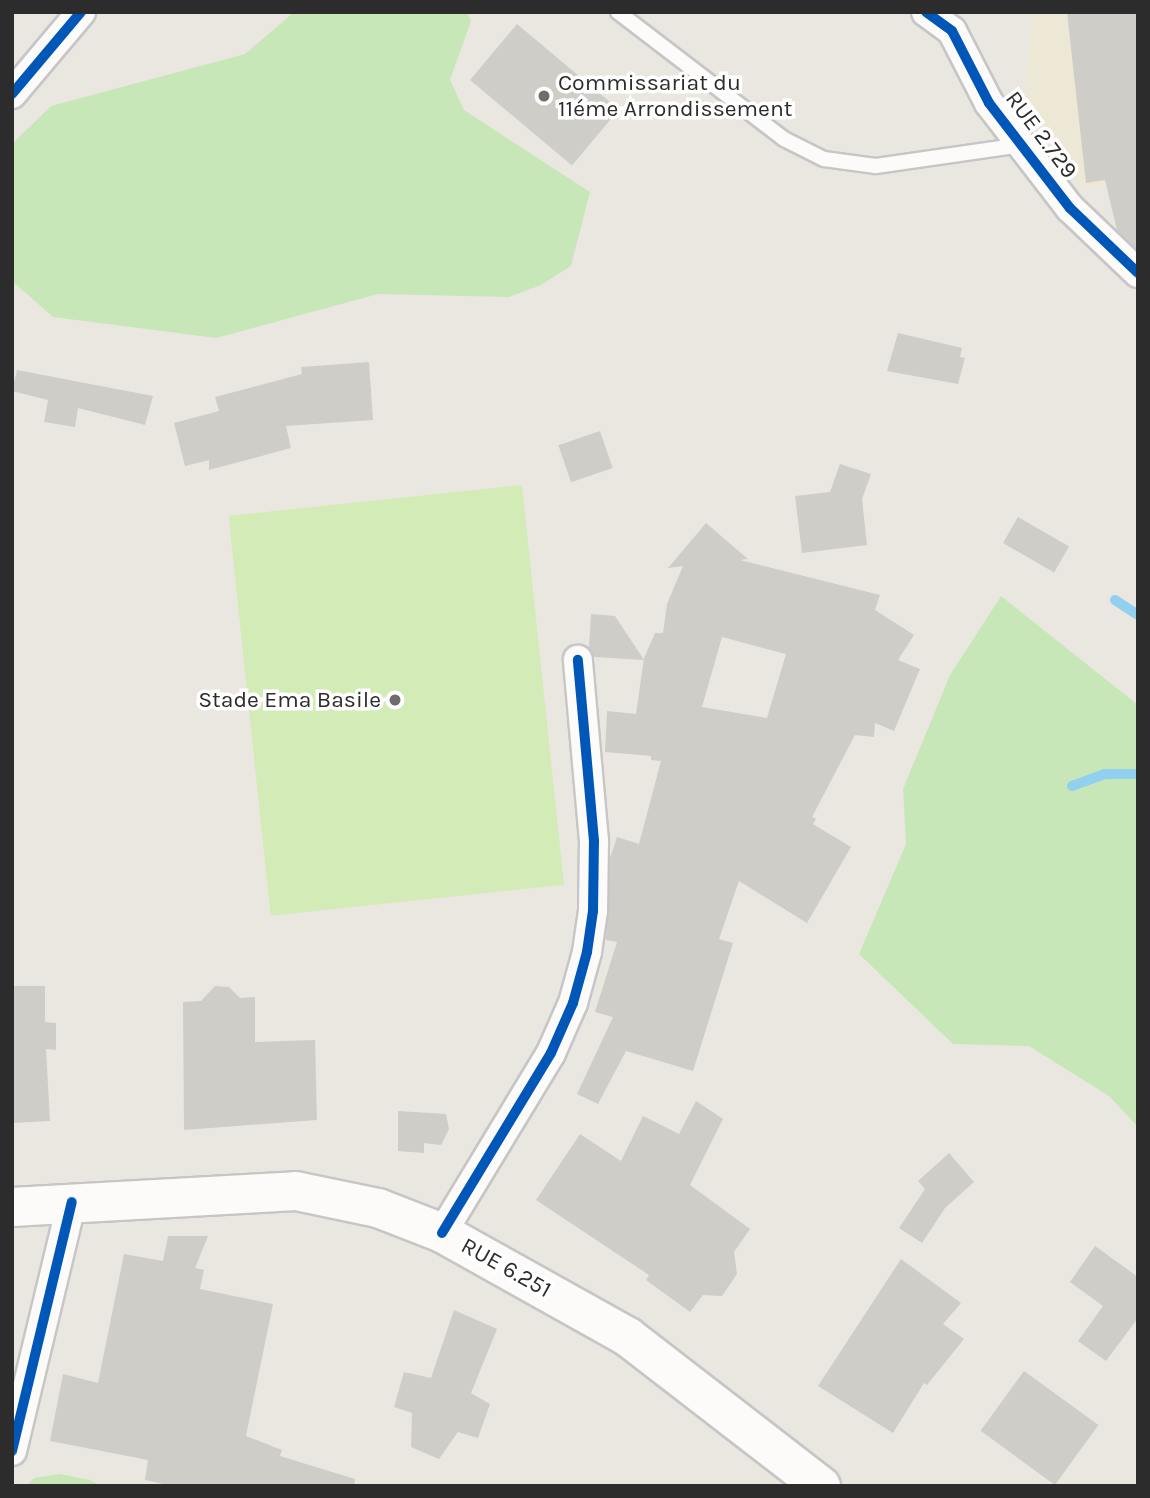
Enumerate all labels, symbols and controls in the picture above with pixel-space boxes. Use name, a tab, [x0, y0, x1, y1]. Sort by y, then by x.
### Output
place label: Commissariat du 11éme Arrondissement	[558, 69, 792, 123]
street label: RUE 2.729	[999, 86, 1083, 184]
marker: Commissariat du 11éme Arrondissement	[536, 88, 552, 104]
place label: Stade Ema Basile	[198, 686, 381, 714]
marker: Stade Ema Basile	[387, 692, 403, 708]
street label: RUE 6.251	[456, 1232, 556, 1304]

